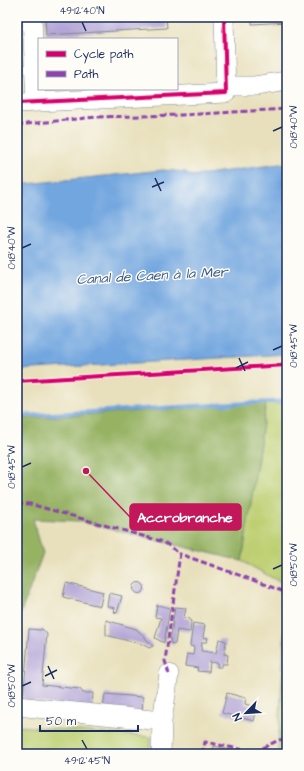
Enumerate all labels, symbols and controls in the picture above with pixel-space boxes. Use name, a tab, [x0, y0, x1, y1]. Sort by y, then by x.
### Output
text: 49°12'40"N	[59, 4, 105, 18]
legend	[38, 38, 178, 90]
text: Cycle path	[74, 46, 133, 64]
text: Path	[74, 66, 99, 83]
text: 0°18'40"W	[287, 105, 301, 148]
text: 0°18'40"W	[5, 226, 19, 269]
water label: Canal de Caen à la Mer	[76, 262, 229, 290]
text: 0°18'45"W	[287, 324, 301, 368]
text: 0°18'45"W	[5, 445, 19, 489]
callout: Accrobranche	[130, 504, 241, 530]
text: Accrobranche	[137, 508, 233, 528]
text: 0°18'50"W	[287, 543, 301, 587]
text: 0°18'50"W	[5, 664, 19, 708]
north arrow	[226, 693, 266, 733]
scale bar	[40, 707, 138, 733]
text: N	[229, 711, 246, 723]
text: 50 m	[46, 713, 77, 730]
text: 49°12'45"N	[64, 754, 110, 768]

